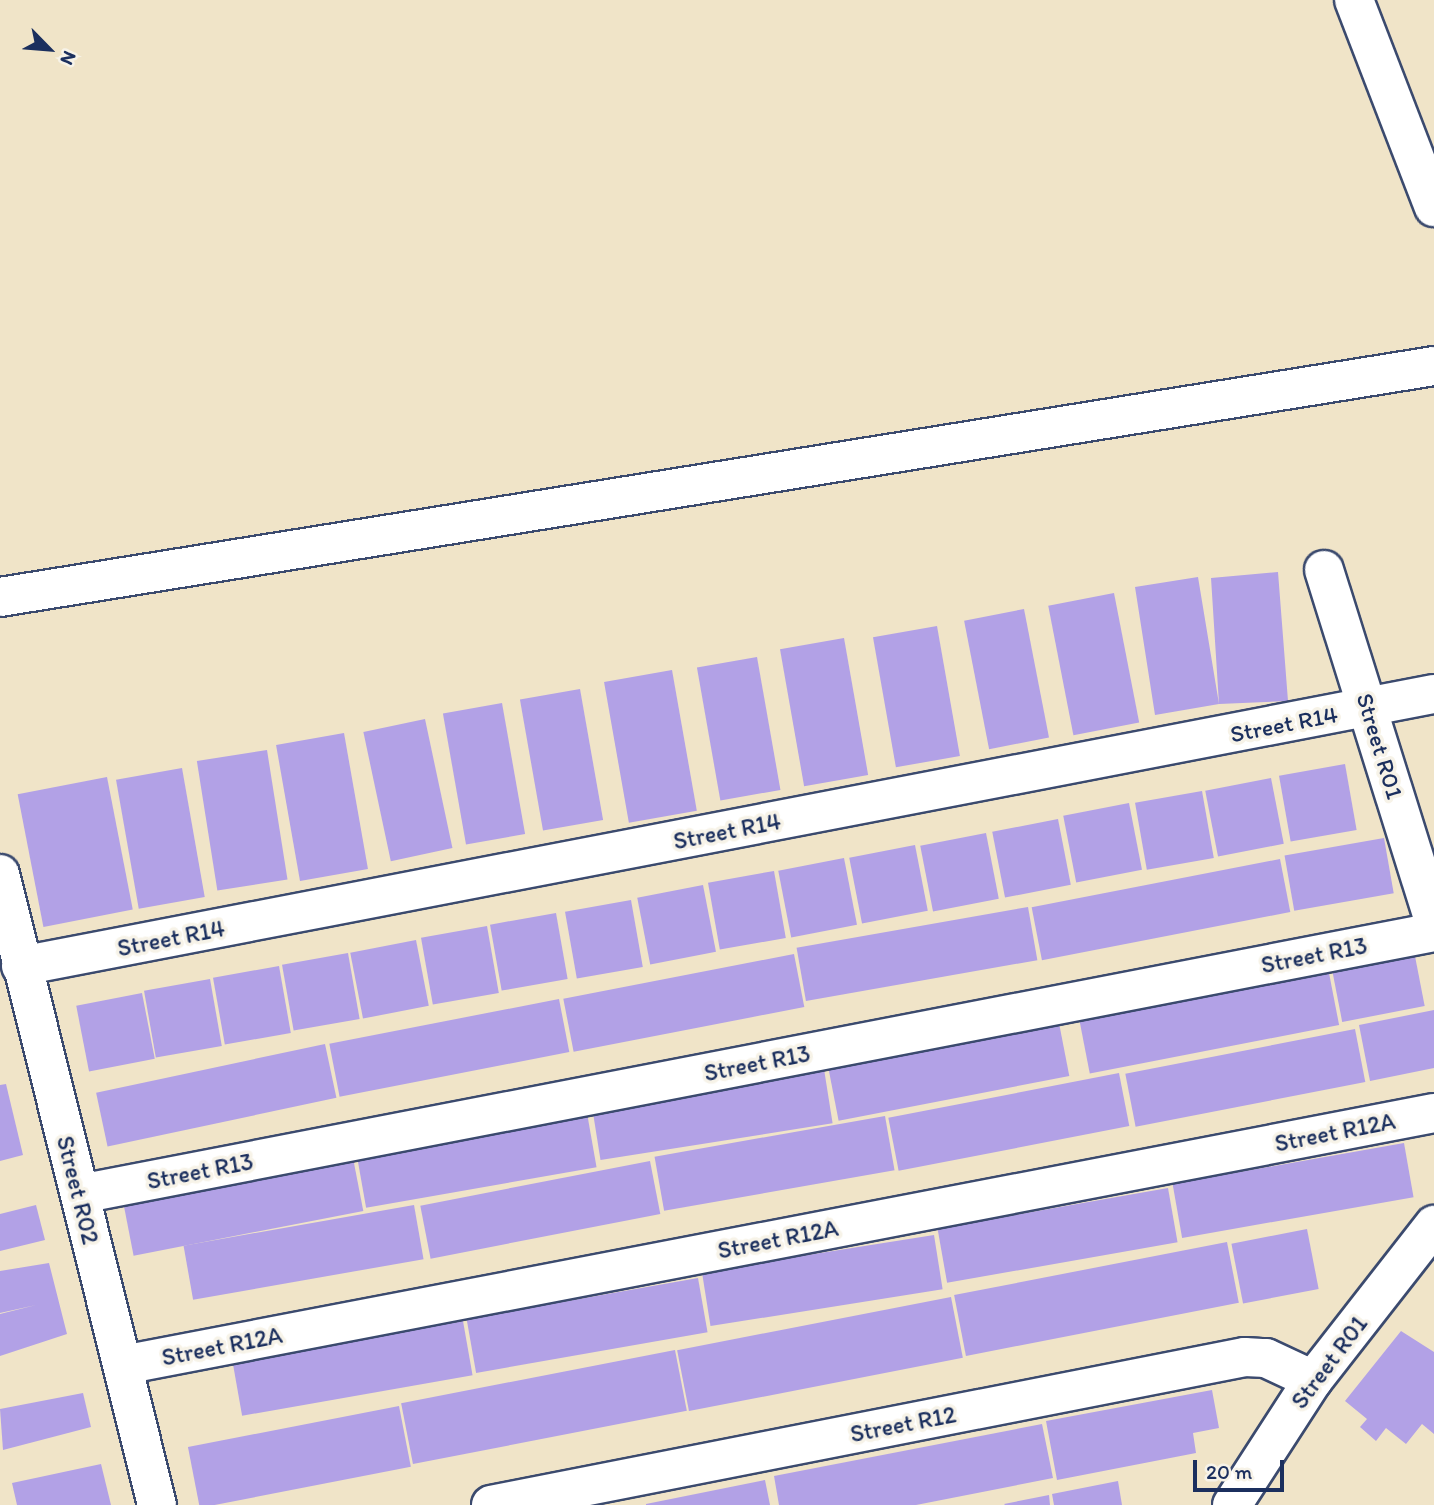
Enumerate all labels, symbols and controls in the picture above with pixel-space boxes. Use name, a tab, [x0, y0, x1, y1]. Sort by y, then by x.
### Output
north arrow	[14, 14, 84, 84]
text: N	[55, 47, 82, 69]
street label: Street R01	[1350, 690, 1410, 802]
street label: Street R14	[1228, 699, 1340, 749]
street label: Street R14	[671, 806, 783, 856]
street label: Street R14	[115, 913, 227, 963]
street label: Street R13	[1258, 931, 1370, 979]
street label: Street R13	[701, 1039, 813, 1087]
street label: Street R12A	[1272, 1106, 1398, 1158]
street label: Street R02	[51, 1133, 105, 1247]
street label: Street R13	[144, 1147, 256, 1195]
street label: Street R12A	[715, 1213, 841, 1265]
street label: Street R01	[1285, 1310, 1373, 1414]
street label: Street R12A	[159, 1320, 285, 1372]
street label: Street R12	[848, 1400, 958, 1448]
scale bar	[1196, 1446, 1287, 1490]
text: 20 m	[1206, 1459, 1252, 1484]

